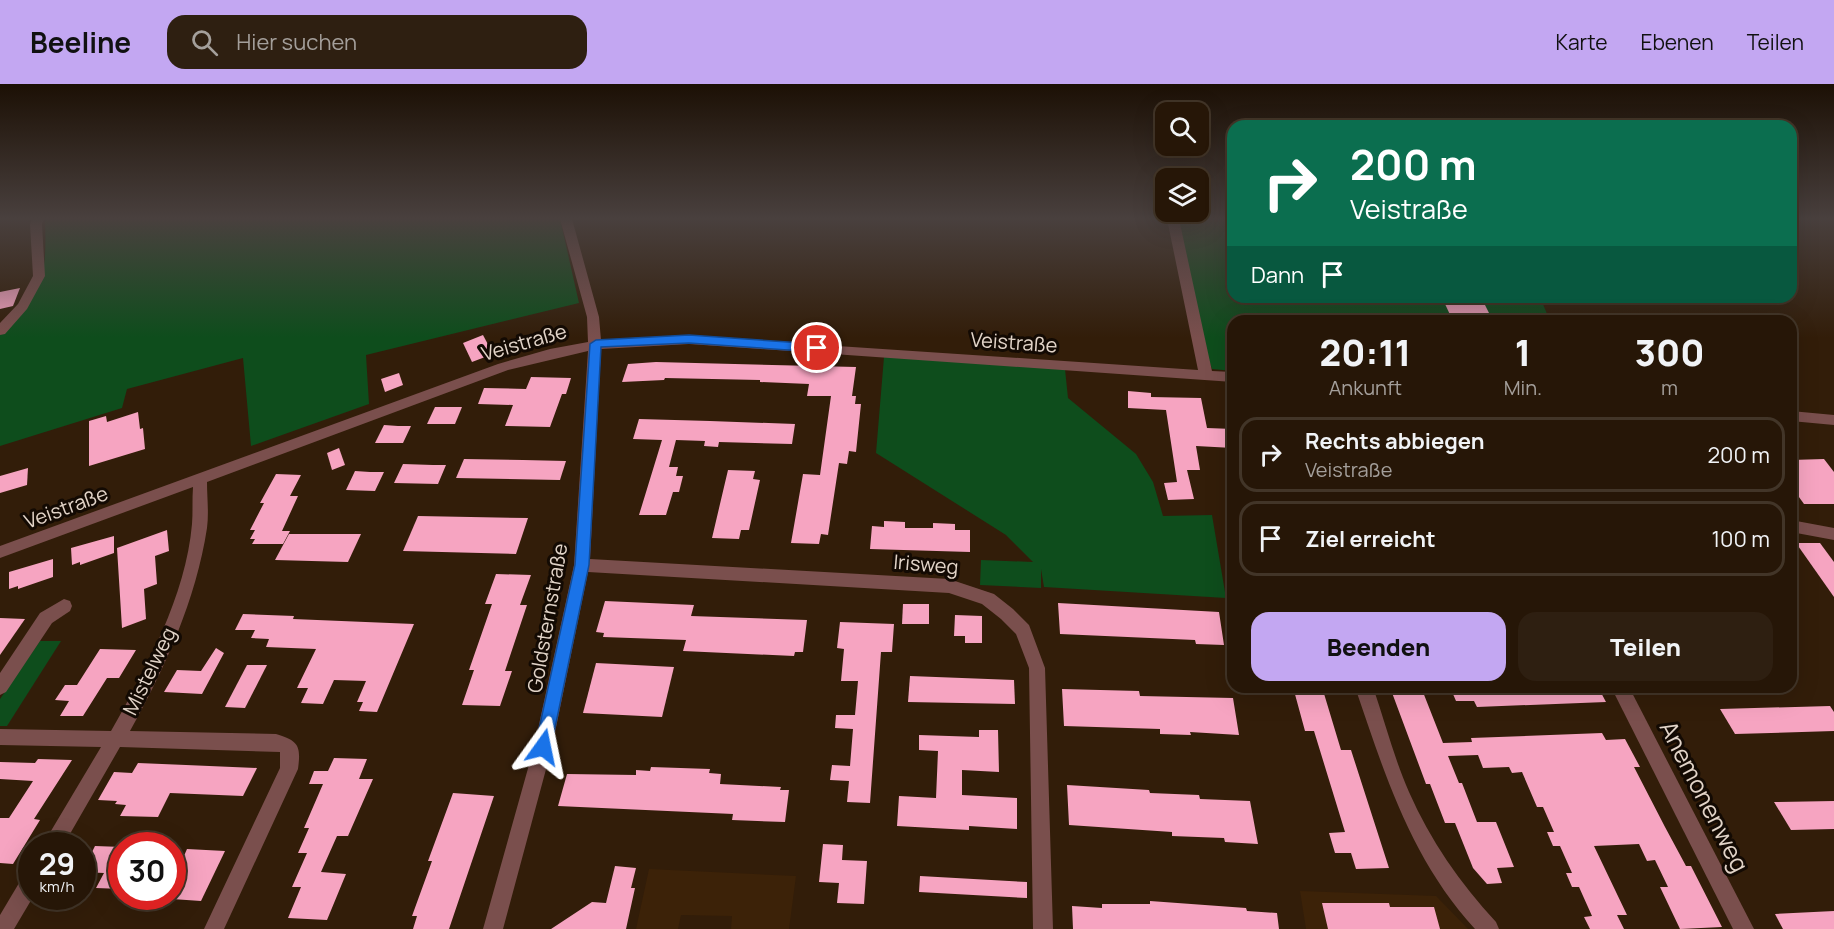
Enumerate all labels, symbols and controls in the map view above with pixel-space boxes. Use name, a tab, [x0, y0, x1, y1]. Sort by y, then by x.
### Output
search box	[167, 15, 587, 69]
text: Beeline	[30, 23, 131, 61]
icon: search	[188, 26, 221, 59]
text: Hier suchen	[236, 27, 357, 57]
text: Karte	[1555, 28, 1607, 56]
text: Ebenen	[1640, 28, 1714, 56]
text: Teilen	[1747, 28, 1804, 56]
map controls	[1155, 102, 1209, 222]
button: search	[1155, 102, 1209, 156]
text: 200 m	[1350, 135, 1476, 193]
icon: right	[1251, 144, 1329, 222]
button: layers	[1155, 168, 1209, 222]
text: Veistraße	[1350, 190, 1468, 227]
icon: arrive	[1316, 258, 1349, 291]
text: Dann	[1251, 260, 1304, 290]
street label: Veistraße	[478, 317, 570, 367]
pin	[791, 322, 842, 373]
street label: Veistraße	[970, 325, 1058, 359]
text: 20:11	[1320, 328, 1411, 377]
text: 1	[1515, 328, 1531, 377]
text: 300	[1635, 328, 1704, 377]
icon: arrive	[800, 331, 833, 364]
text: Ankunft	[1329, 374, 1402, 401]
text: Min.	[1504, 374, 1542, 401]
text: m	[1661, 374, 1678, 401]
text: Rechts abbiegen	[1305, 426, 1484, 456]
icon: right	[1254, 438, 1287, 471]
text: 200 m	[1708, 440, 1770, 470]
text: Veistraße	[1305, 456, 1392, 483]
street label: Veistraße	[20, 479, 112, 535]
icon: arrive	[1254, 522, 1287, 555]
text: Ziel erreicht	[1305, 524, 1436, 554]
text: 100 m	[1712, 524, 1770, 554]
street label: Goldsternstraße	[521, 541, 573, 695]
street label: Irisweg	[892, 548, 960, 580]
button: Beenden	[1251, 612, 1506, 681]
button: Teilen	[1518, 612, 1773, 681]
street label: Mistelweg	[116, 623, 182, 719]
position arrow	[511, 715, 575, 779]
street label: Anemonenweg	[1653, 715, 1757, 877]
speed limit sign: 30	[108, 832, 186, 910]
text: 29	[39, 843, 75, 884]
text: km/h	[40, 876, 74, 897]

